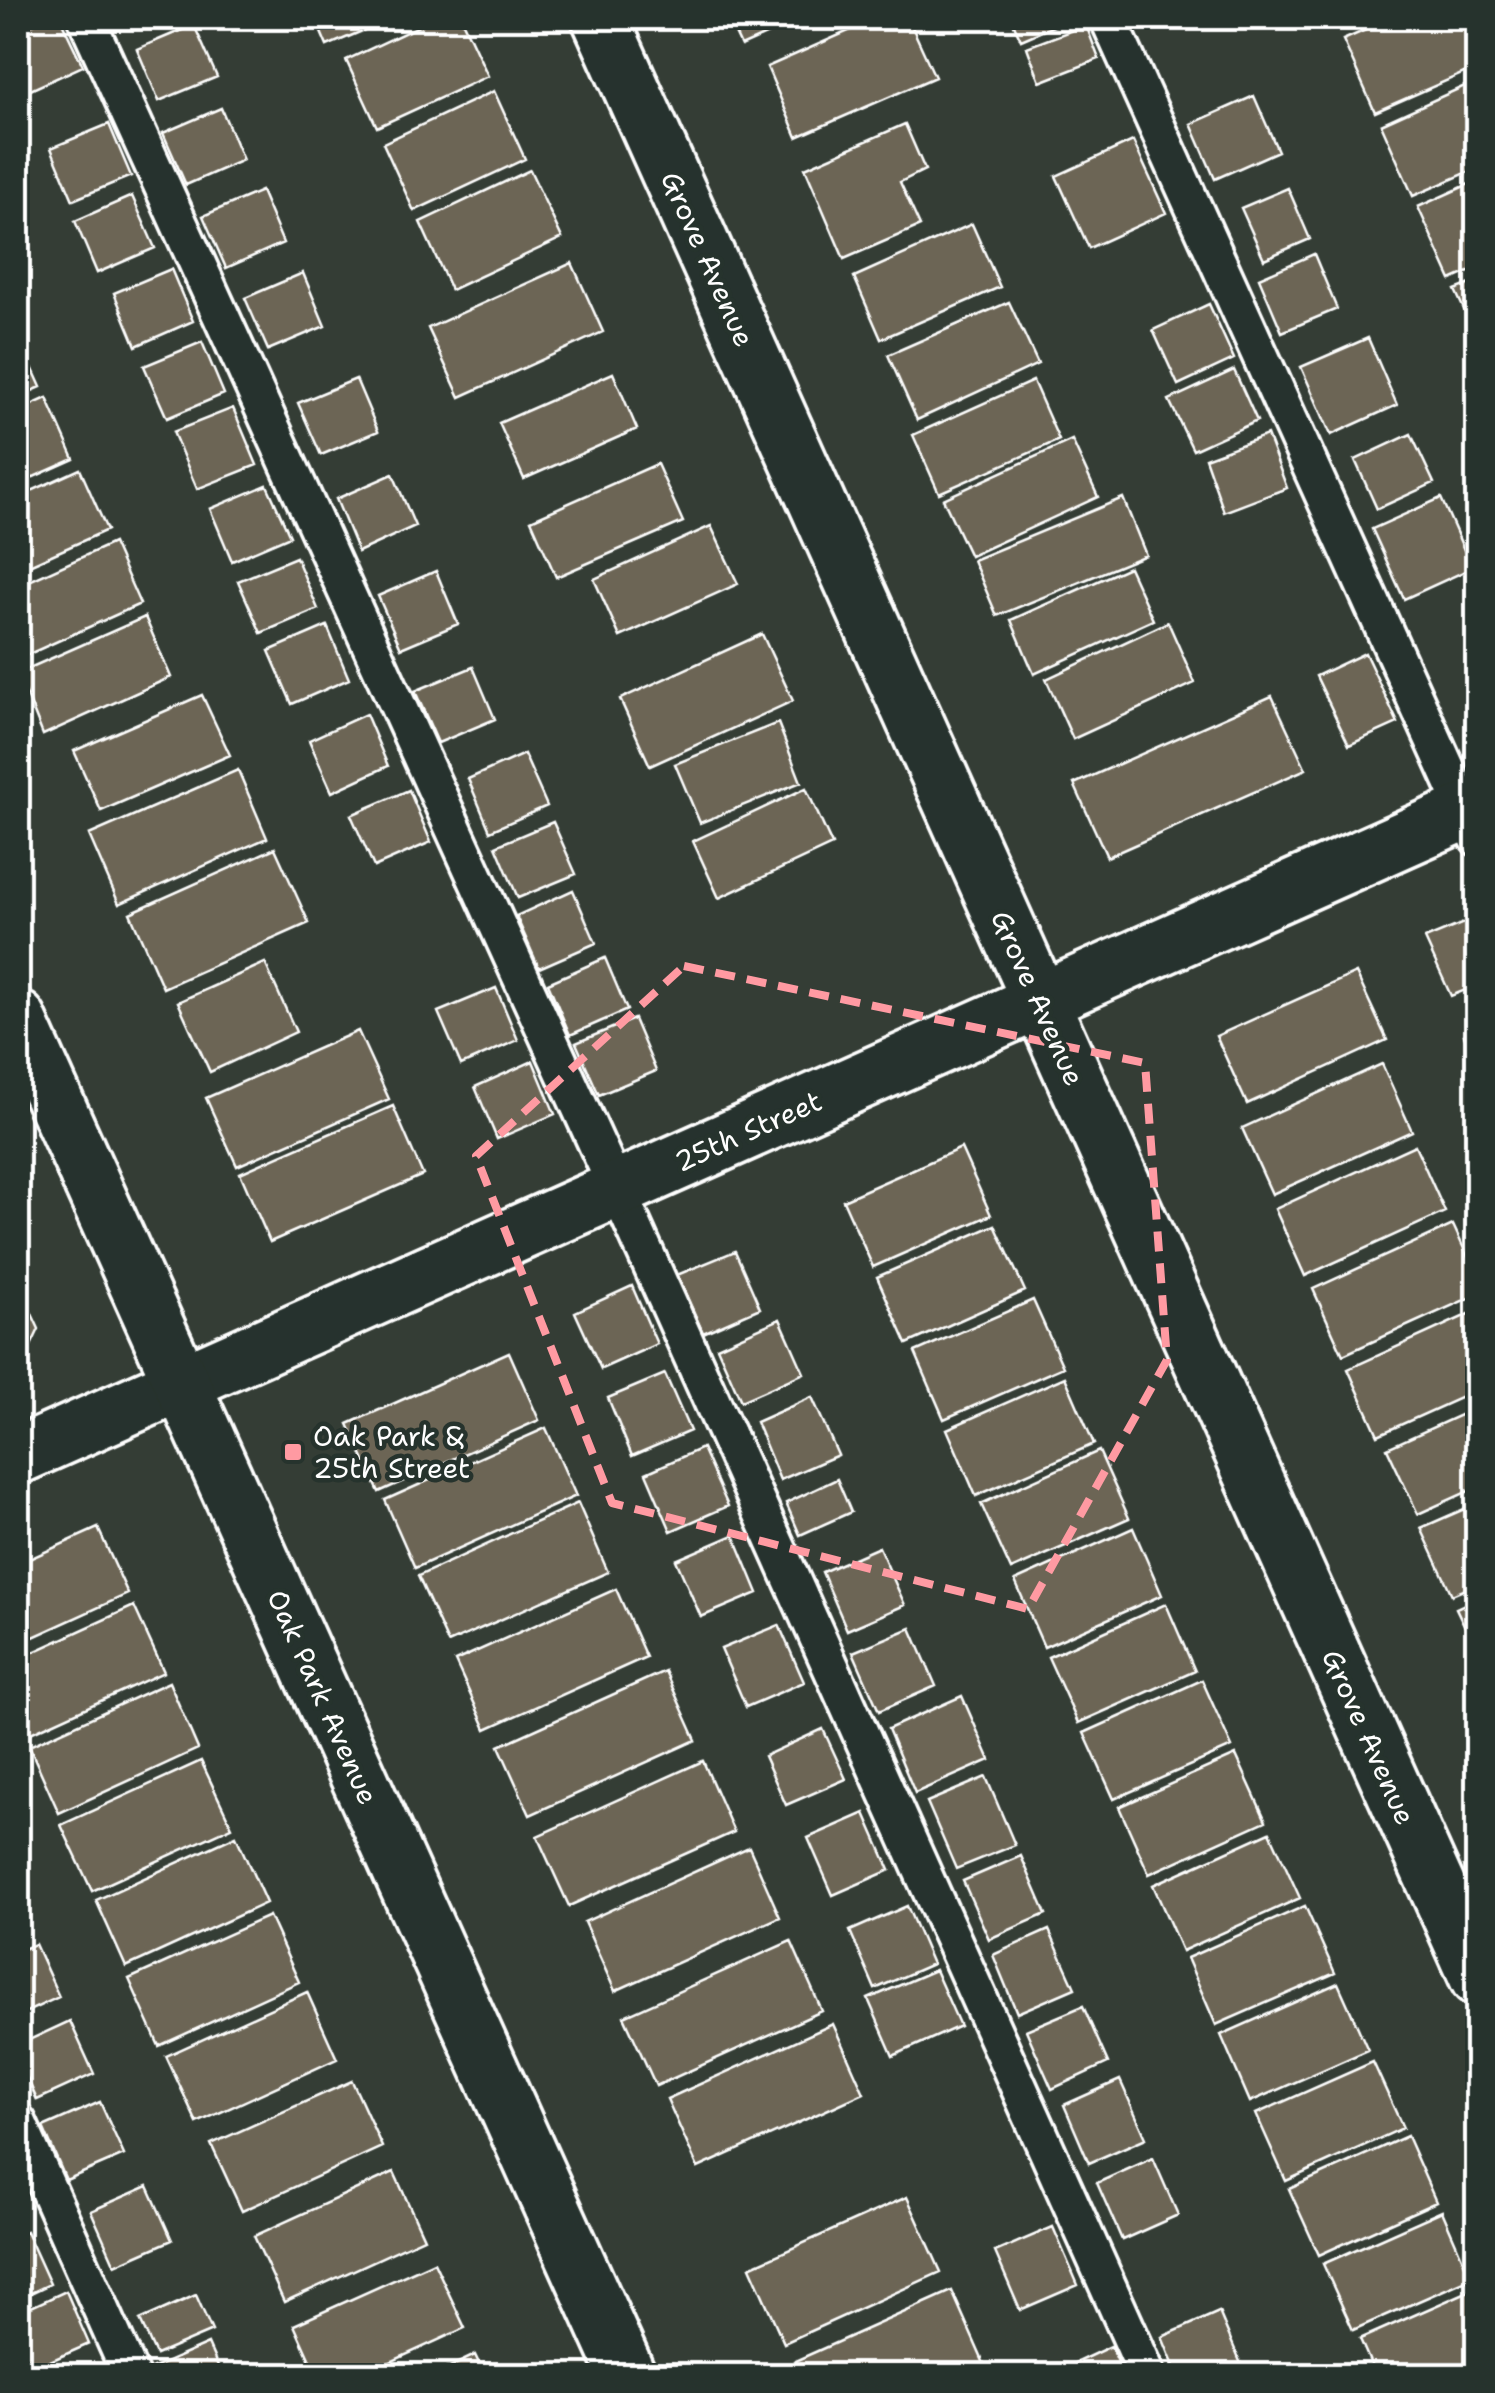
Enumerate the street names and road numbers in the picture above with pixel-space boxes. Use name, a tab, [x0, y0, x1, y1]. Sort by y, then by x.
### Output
street label: Grove Avenue	[652, 165, 764, 353]
street label: Grove Avenue	[982, 904, 1094, 1092]
street label: 25th Street	[668, 1082, 828, 1180]
street label: Oak Park Avenue	[259, 1584, 387, 1810]
street label: Grove Avenue	[1313, 1643, 1425, 1831]

